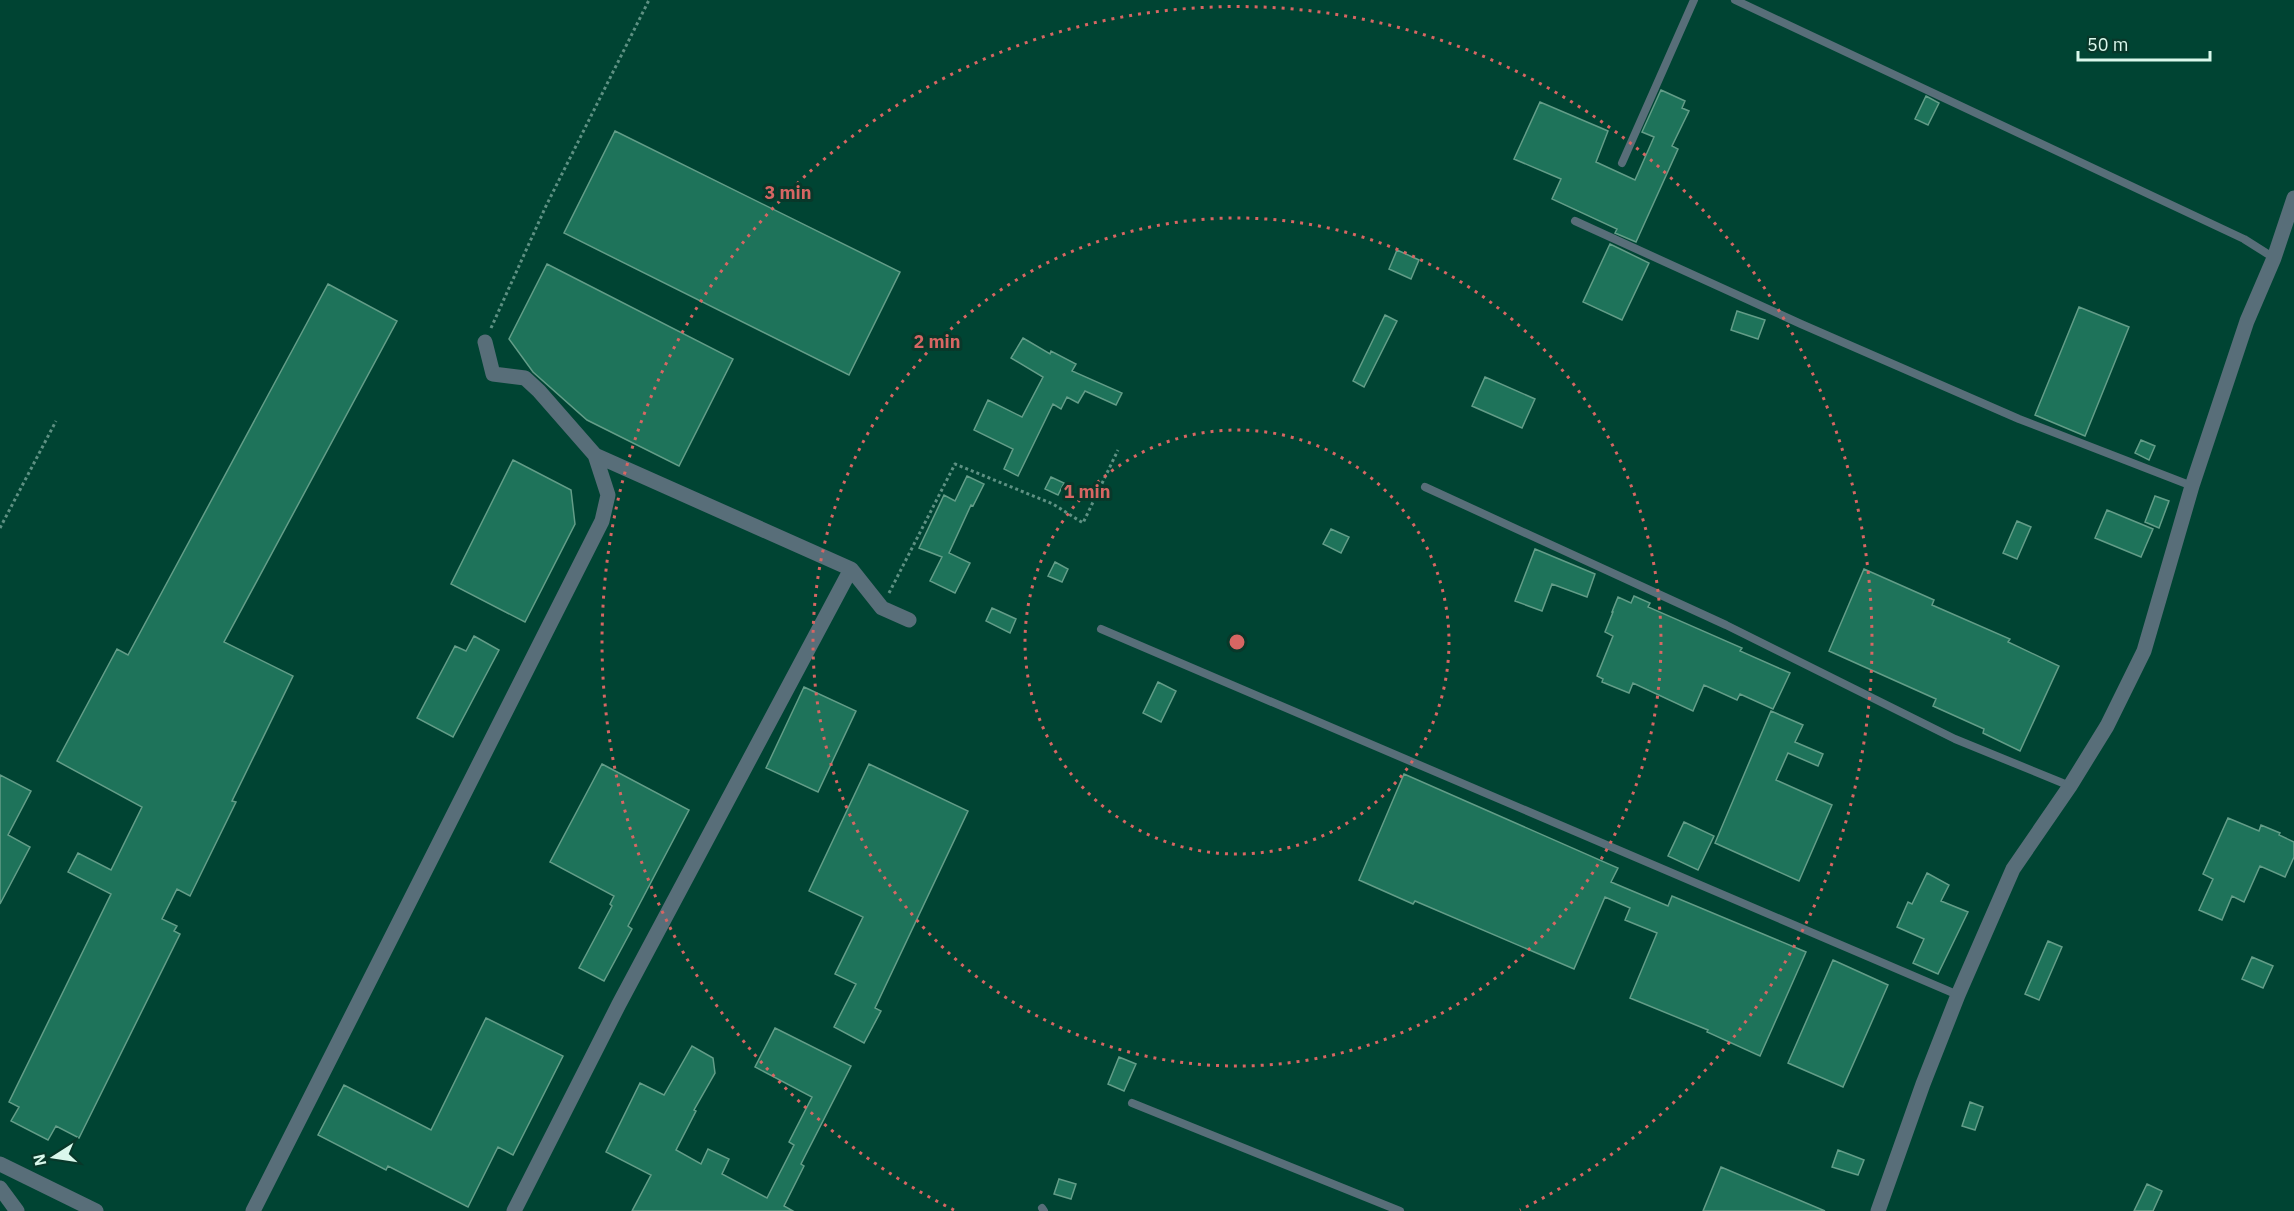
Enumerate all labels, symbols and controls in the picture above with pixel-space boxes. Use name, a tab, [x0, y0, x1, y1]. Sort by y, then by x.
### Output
scale bar	[2078, 24, 2210, 62]
text: 50 m	[2087, 33, 2129, 56]
text: 3 min	[764, 181, 812, 204]
text: 2 min	[913, 330, 961, 353]
text: 1 min	[1063, 480, 1111, 503]
centre of rings	[1227, 632, 1247, 652]
north arrow	[24, 1127, 84, 1187]
text: N	[28, 1152, 50, 1168]

